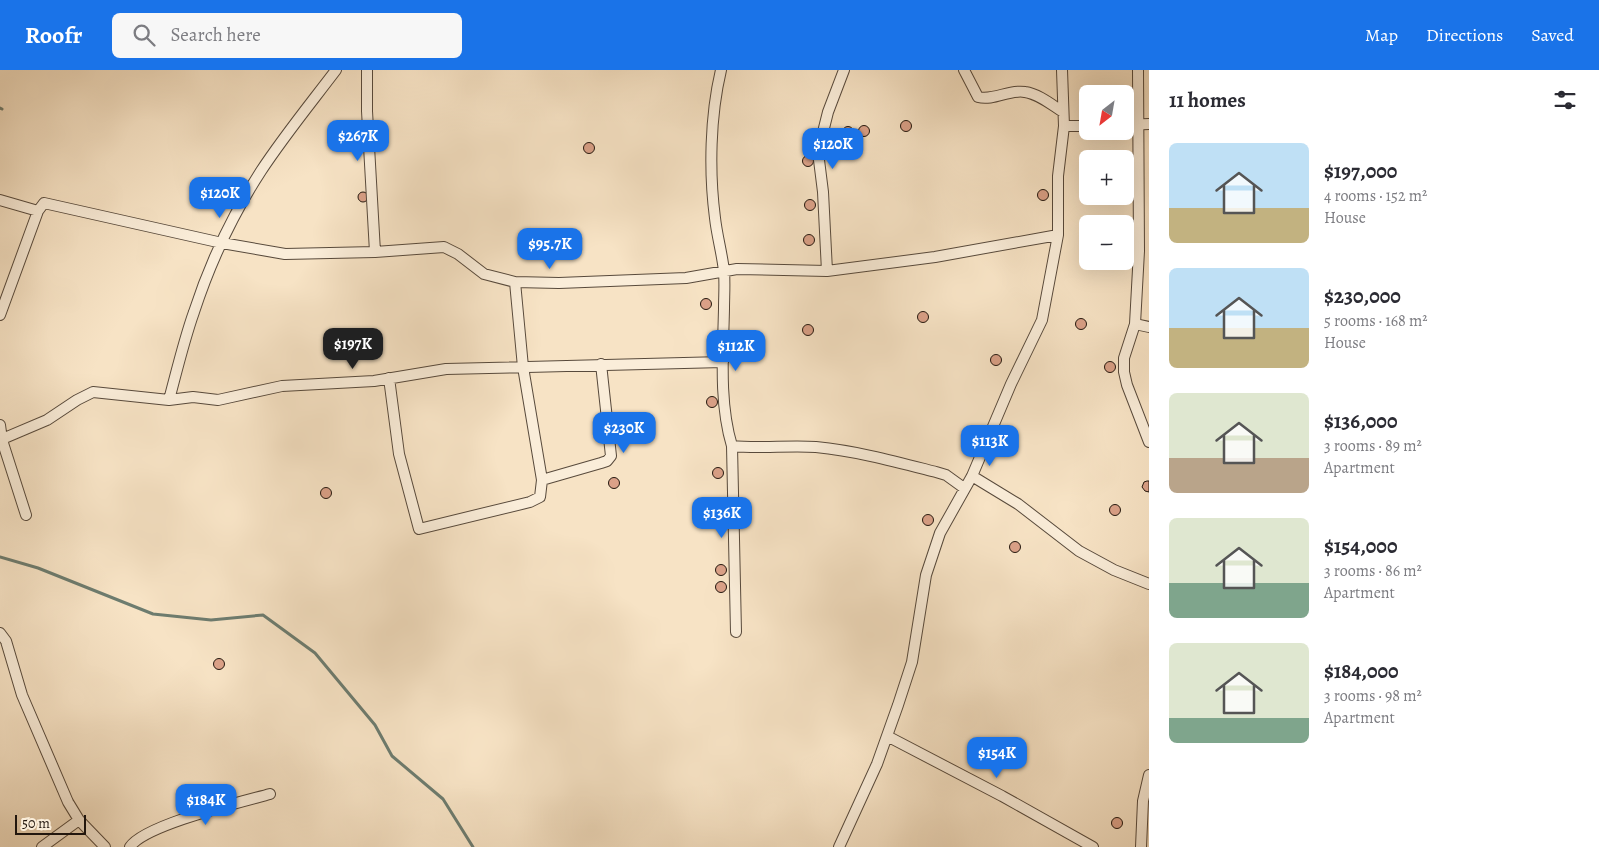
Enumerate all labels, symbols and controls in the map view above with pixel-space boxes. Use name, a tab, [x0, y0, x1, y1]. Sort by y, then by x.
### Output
search box	[112, 13, 462, 58]
text: Roofr	[25, 19, 82, 51]
icon: search	[130, 21, 158, 49]
text: Search here	[170, 22, 261, 48]
text: Map	[1365, 23, 1398, 47]
text: Directions	[1426, 23, 1503, 47]
text: Saved	[1531, 23, 1574, 47]
north arrow	[1079, 85, 1134, 140]
map controls	[1079, 85, 1134, 270]
text: 11 homes	[1169, 86, 1246, 114]
icon: filters	[1551, 86, 1579, 114]
pin: $267K	[323, 119, 393, 162]
text: $267K	[338, 125, 378, 147]
pin: $120K	[798, 128, 868, 170]
text: $120K	[813, 133, 853, 155]
button: +	[1079, 150, 1134, 205]
text: $197,000	[1324, 157, 1397, 185]
icon: home	[1209, 163, 1269, 223]
pin: $120K	[185, 176, 255, 219]
text: $120K	[200, 182, 240, 204]
text: 4 rooms · 152 m²	[1324, 185, 1427, 207]
text: House	[1324, 207, 1366, 229]
button: −	[1079, 215, 1134, 270]
pin: $95.7K	[509, 228, 591, 270]
text: $95.7K	[528, 233, 572, 255]
text: $230,000	[1324, 282, 1401, 310]
icon: home	[1209, 288, 1269, 348]
text: 5 rooms · 168 m²	[1324, 310, 1428, 332]
pin: $197K	[318, 328, 388, 370]
pin: $112K	[701, 330, 771, 372]
text: House	[1324, 332, 1366, 354]
text: $197K	[334, 333, 372, 355]
text: $112K	[717, 335, 755, 357]
text: $136,000	[1324, 407, 1397, 435]
pin: $230K	[589, 412, 659, 454]
icon: home	[1209, 413, 1269, 473]
text: $230K	[604, 417, 644, 439]
pin: $113K	[955, 424, 1025, 467]
text: $113K	[972, 430, 1008, 452]
text: 3 rooms · 89 m²	[1324, 435, 1422, 457]
text: Apartment	[1324, 457, 1395, 479]
pin: $136K	[687, 496, 757, 539]
text: $136K	[703, 502, 741, 524]
text: $154,000	[1324, 532, 1397, 560]
icon: home	[1209, 538, 1269, 598]
text: 3 rooms · 86 m²	[1324, 560, 1422, 582]
text: Apartment	[1324, 582, 1395, 604]
text: $184,000	[1324, 657, 1399, 685]
icon: home	[1209, 663, 1269, 723]
text: 3 rooms · 98 m²	[1324, 685, 1422, 707]
text: Apartment	[1324, 707, 1395, 729]
pin: $154K	[962, 736, 1032, 779]
text: $154K	[978, 742, 1016, 764]
pin: $184K	[171, 784, 241, 826]
text: $184K	[187, 789, 225, 811]
scale bar	[15, 812, 86, 835]
text: 50 m	[22, 814, 50, 833]

